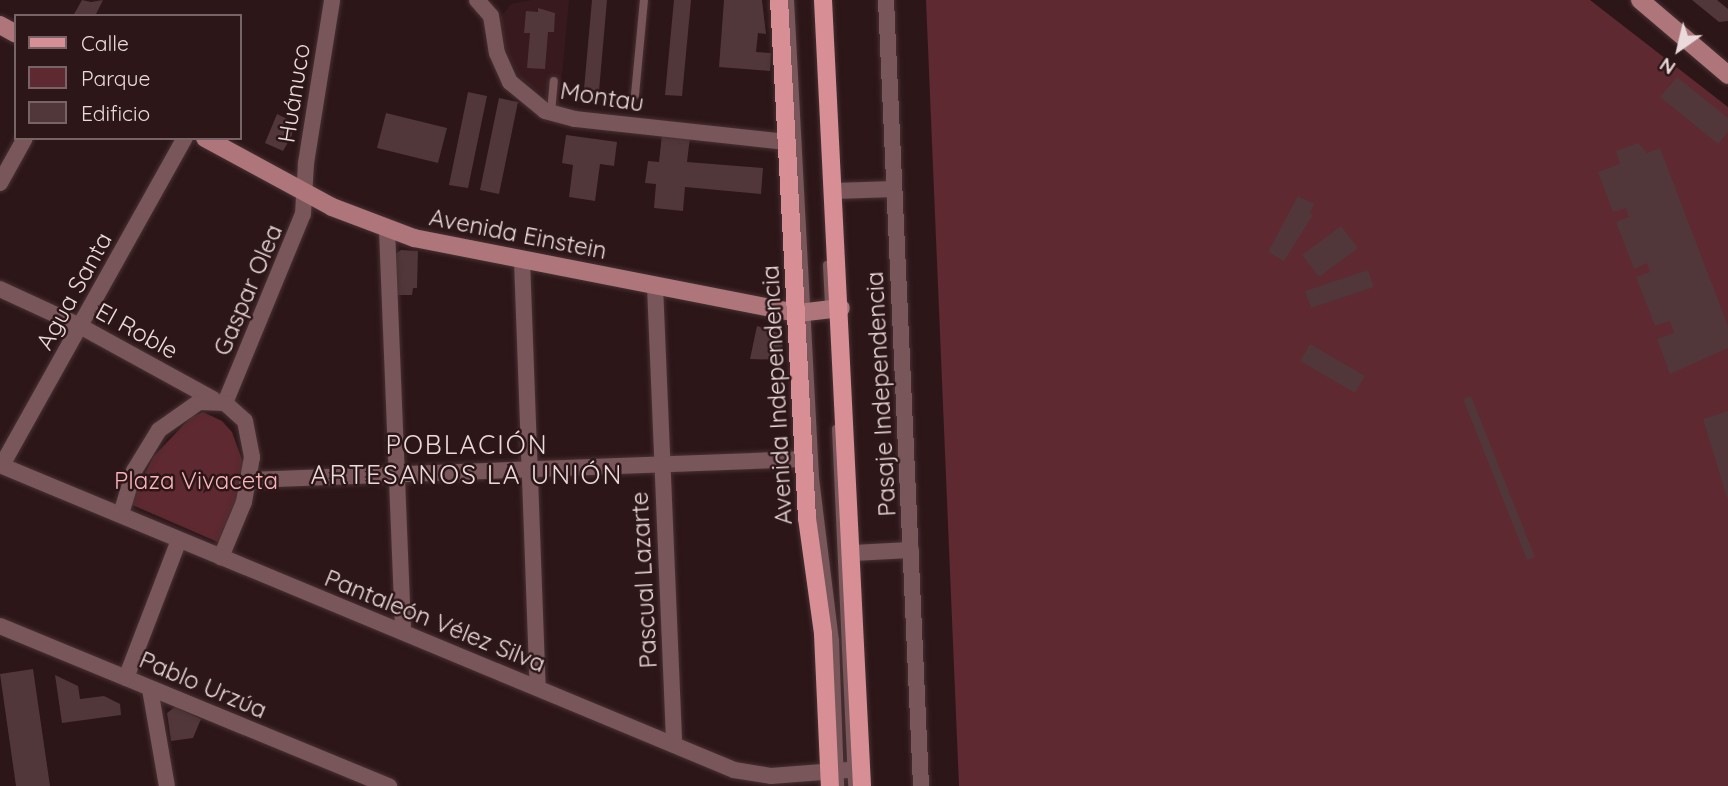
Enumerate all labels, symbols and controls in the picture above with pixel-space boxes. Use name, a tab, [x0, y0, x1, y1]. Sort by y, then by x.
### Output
legend	[14, 14, 242, 140]
north arrow	[1644, 14, 1714, 84]
text: Calle	[81, 30, 129, 56]
street label: Huánuco	[272, 41, 316, 145]
text: N	[1655, 53, 1680, 80]
text: Parque	[81, 65, 150, 91]
street label: Montau	[558, 76, 646, 118]
text: Edificio	[81, 100, 150, 126]
street label: Avenida Einstein	[427, 203, 609, 265]
street label: Gaspar Olea	[207, 220, 289, 360]
street label: Agua Santa	[30, 227, 118, 355]
street label: Avenida Independencia	[756, 265, 798, 525]
street label: Pasaje Independencia	[860, 271, 902, 517]
street label: El Roble	[91, 297, 183, 365]
district label: POBLACIÓN ARTESANOS LA UNIÓN	[313, 429, 621, 490]
park label: Plaza Vivaceta	[114, 467, 278, 495]
street label: Pascual Lazarte	[625, 491, 663, 669]
street label: Pantaleón Vélez Silva	[320, 564, 550, 678]
street label: Pablo Urzúa	[135, 645, 271, 725]

